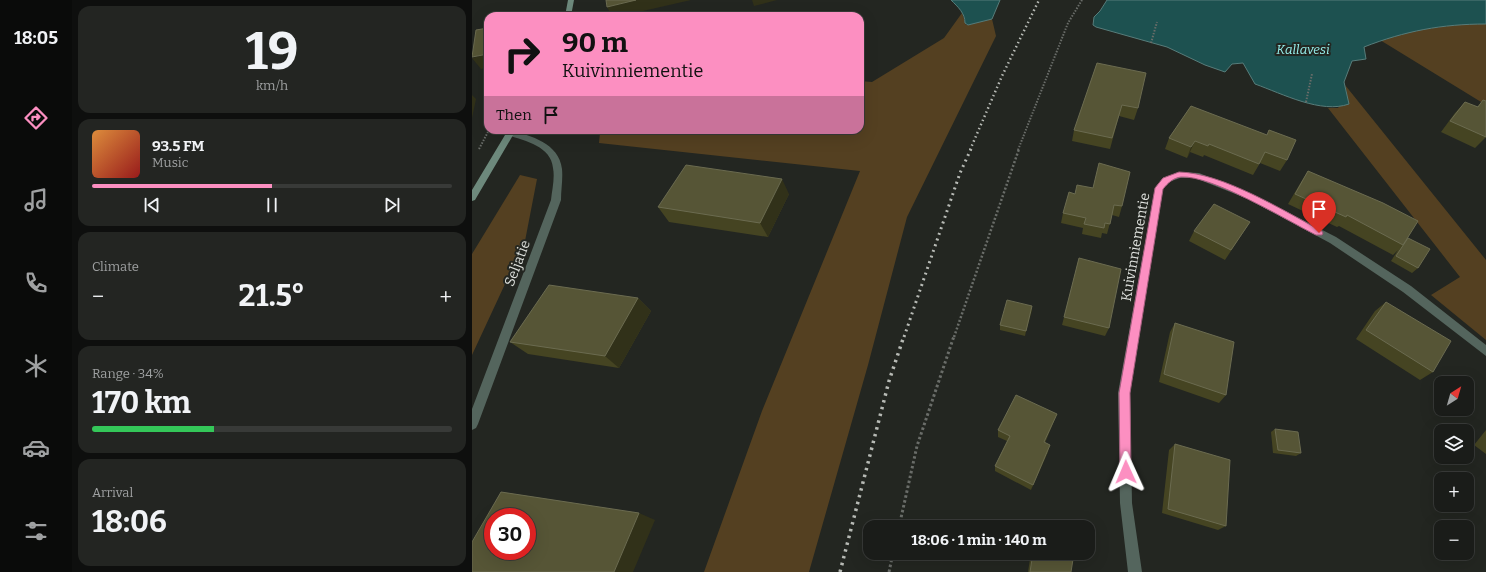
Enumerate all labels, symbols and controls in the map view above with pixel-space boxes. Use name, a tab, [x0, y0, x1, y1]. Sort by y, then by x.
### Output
text: 19	[245, 20, 299, 83]
text: 90 m	[562, 26, 628, 59]
text: 18:05	[14, 27, 58, 49]
icon: right	[496, 28, 548, 80]
water label: Kallavesi	[1276, 42, 1330, 57]
text: Kuivinniementie	[562, 60, 703, 82]
text: km/h	[256, 78, 288, 93]
icon: directions	[22, 104, 50, 132]
icon: arrive	[540, 104, 562, 126]
text: Then	[496, 106, 532, 124]
text: 93.5 FM	[152, 137, 204, 155]
text: Music	[152, 155, 188, 170]
icon: music	[22, 186, 50, 214]
street label: Kuivinniementie	[1118, 192, 1153, 303]
pin	[1302, 192, 1336, 233]
icon: previous	[141, 194, 163, 216]
icon: pause	[261, 194, 283, 216]
icon: next	[381, 194, 403, 216]
icon: arrive	[1308, 198, 1330, 220]
street label: Seljatie	[501, 238, 534, 289]
text: Climate	[92, 259, 139, 274]
icon: phone	[22, 269, 50, 297]
text: 21.5°	[239, 278, 305, 314]
text: −	[92, 283, 104, 310]
text: +	[439, 283, 452, 310]
icon: climate	[22, 352, 50, 380]
text: Range · 34%	[92, 366, 164, 381]
north arrow	[1434, 376, 1474, 416]
map controls	[1434, 376, 1474, 560]
text: 170 km	[92, 385, 191, 421]
button: layers	[1434, 424, 1474, 464]
icon: car	[22, 434, 50, 462]
position arrow	[1105, 451, 1147, 493]
button: +	[1434, 472, 1474, 512]
text: Arrival	[92, 485, 133, 500]
text: 18:06	[92, 504, 167, 540]
speed limit sign: 30	[484, 508, 536, 560]
icon: filters	[22, 517, 50, 545]
button: −	[1434, 520, 1474, 560]
text: 18:06 · 1 min · 140 m	[911, 531, 1047, 549]

